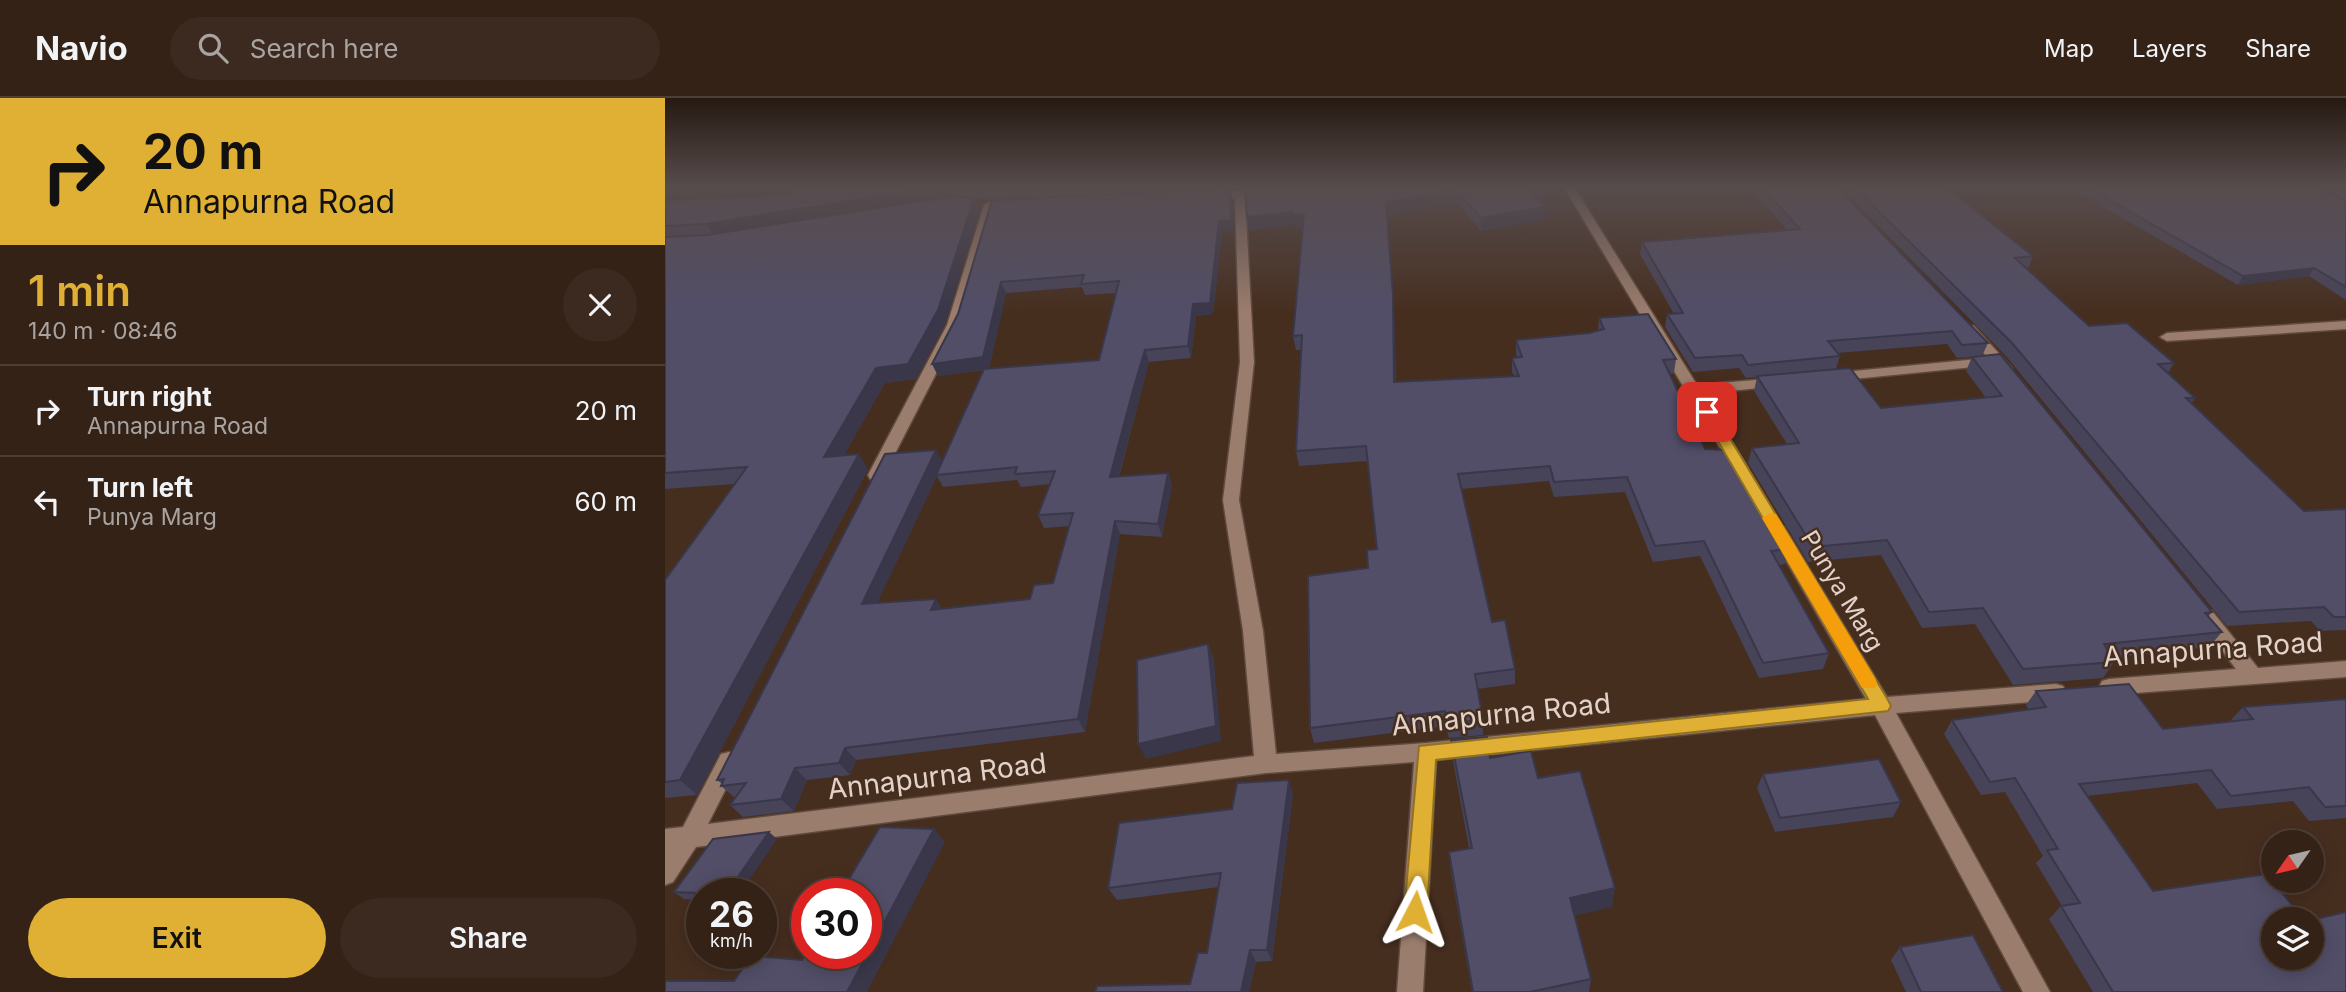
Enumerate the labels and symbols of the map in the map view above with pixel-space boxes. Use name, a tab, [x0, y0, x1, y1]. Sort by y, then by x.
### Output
pin	[1677, 382, 1737, 442]
street label: Punya Marg	[1795, 525, 1890, 656]
street label: Annapurna Road	[2102, 624, 2324, 674]
street label: Annapurna Road	[1390, 686, 1612, 742]
street label: Annapurna Road	[826, 746, 1048, 806]
north arrow	[2261, 830, 2324, 892]
position arrow	[1378, 875, 1452, 949]
speed limit sign: 30	[791, 878, 882, 969]

